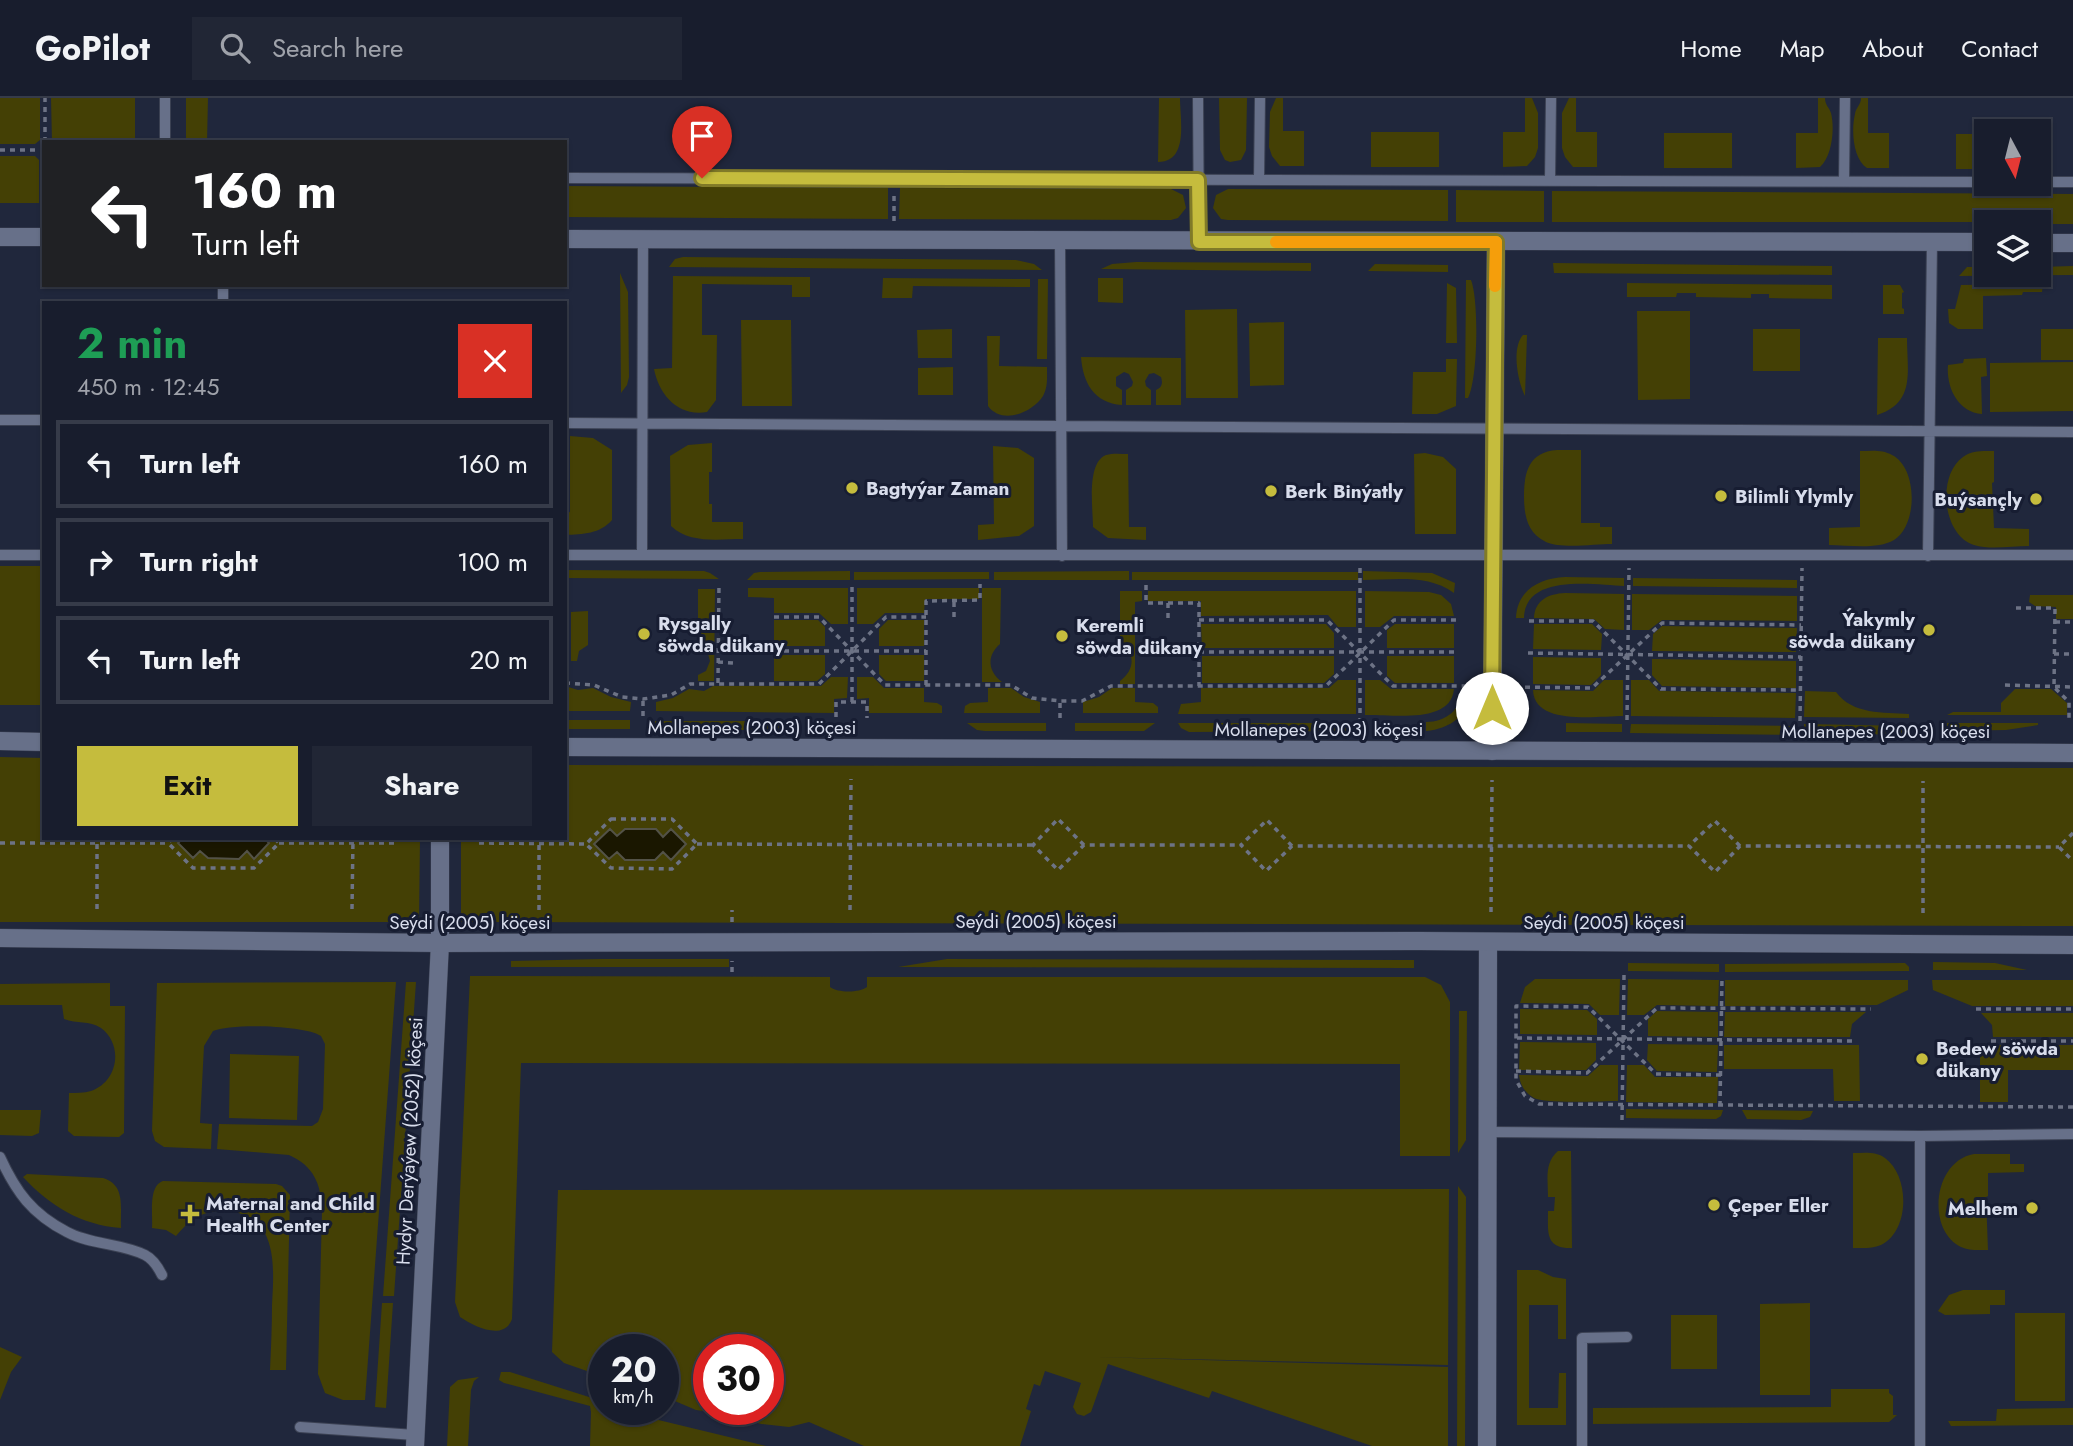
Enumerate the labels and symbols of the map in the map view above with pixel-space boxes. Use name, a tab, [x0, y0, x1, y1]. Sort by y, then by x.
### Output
pin	[672, 106, 732, 178]
north arrow	[1974, 119, 2051, 196]
place label: Bagtyýar Zaman	[866, 475, 1009, 502]
place label: Berk Binýatly	[1285, 478, 1404, 505]
marker: Bagtyýar Zaman	[844, 480, 860, 496]
marker: Berk Binýatly	[1263, 483, 1279, 499]
place label: Bilimli Ylymly	[1735, 483, 1854, 510]
place label: Buýsançly	[1934, 486, 2023, 513]
marker: Bilimli Ylymly	[1713, 488, 1729, 504]
marker: Buýsançly	[2028, 491, 2044, 507]
place label: Ýakymly söwda dükany	[1789, 606, 1916, 655]
place label: Rysgally söwda dükany	[658, 610, 785, 659]
place label: Keremli söwda dükany	[1076, 612, 1203, 661]
marker: Ýakymly söwda dükany	[1921, 622, 1937, 638]
marker: Rysgally söwda dükany	[636, 626, 652, 642]
marker: Keremli söwda dükany	[1054, 628, 1070, 644]
position arrow	[1455, 671, 1529, 745]
street label: Mollanepes (2003) köçesi	[648, 714, 856, 741]
street label: Mollanepes (2003) köçesi	[1215, 716, 1423, 743]
street label: Mollanepes (2003) köçesi	[1782, 718, 1990, 745]
street label: Seýdi (2005) köçesi	[955, 908, 1117, 935]
street label: Seýdi (2005) köçesi	[389, 909, 551, 936]
street label: Seýdi (2005) köçesi	[1523, 909, 1685, 936]
street label: Hydyr Derýaýew (2052) köçesi	[390, 1016, 429, 1266]
place label: Bedew söwda dükany	[1936, 1035, 2058, 1084]
marker: Bedew söwda dükany	[1914, 1051, 1930, 1067]
place label: Maternal and Child Health Center	[206, 1190, 375, 1239]
place label: Çeper Eller	[1728, 1192, 1829, 1219]
place label: Melhem	[1948, 1195, 2018, 1222]
marker: Çeper Eller	[1706, 1197, 1722, 1213]
marker: Melhem	[2024, 1200, 2040, 1216]
marker: Maternal and Child Health Center	[180, 1204, 200, 1224]
speed limit sign: 30	[693, 1334, 784, 1425]

